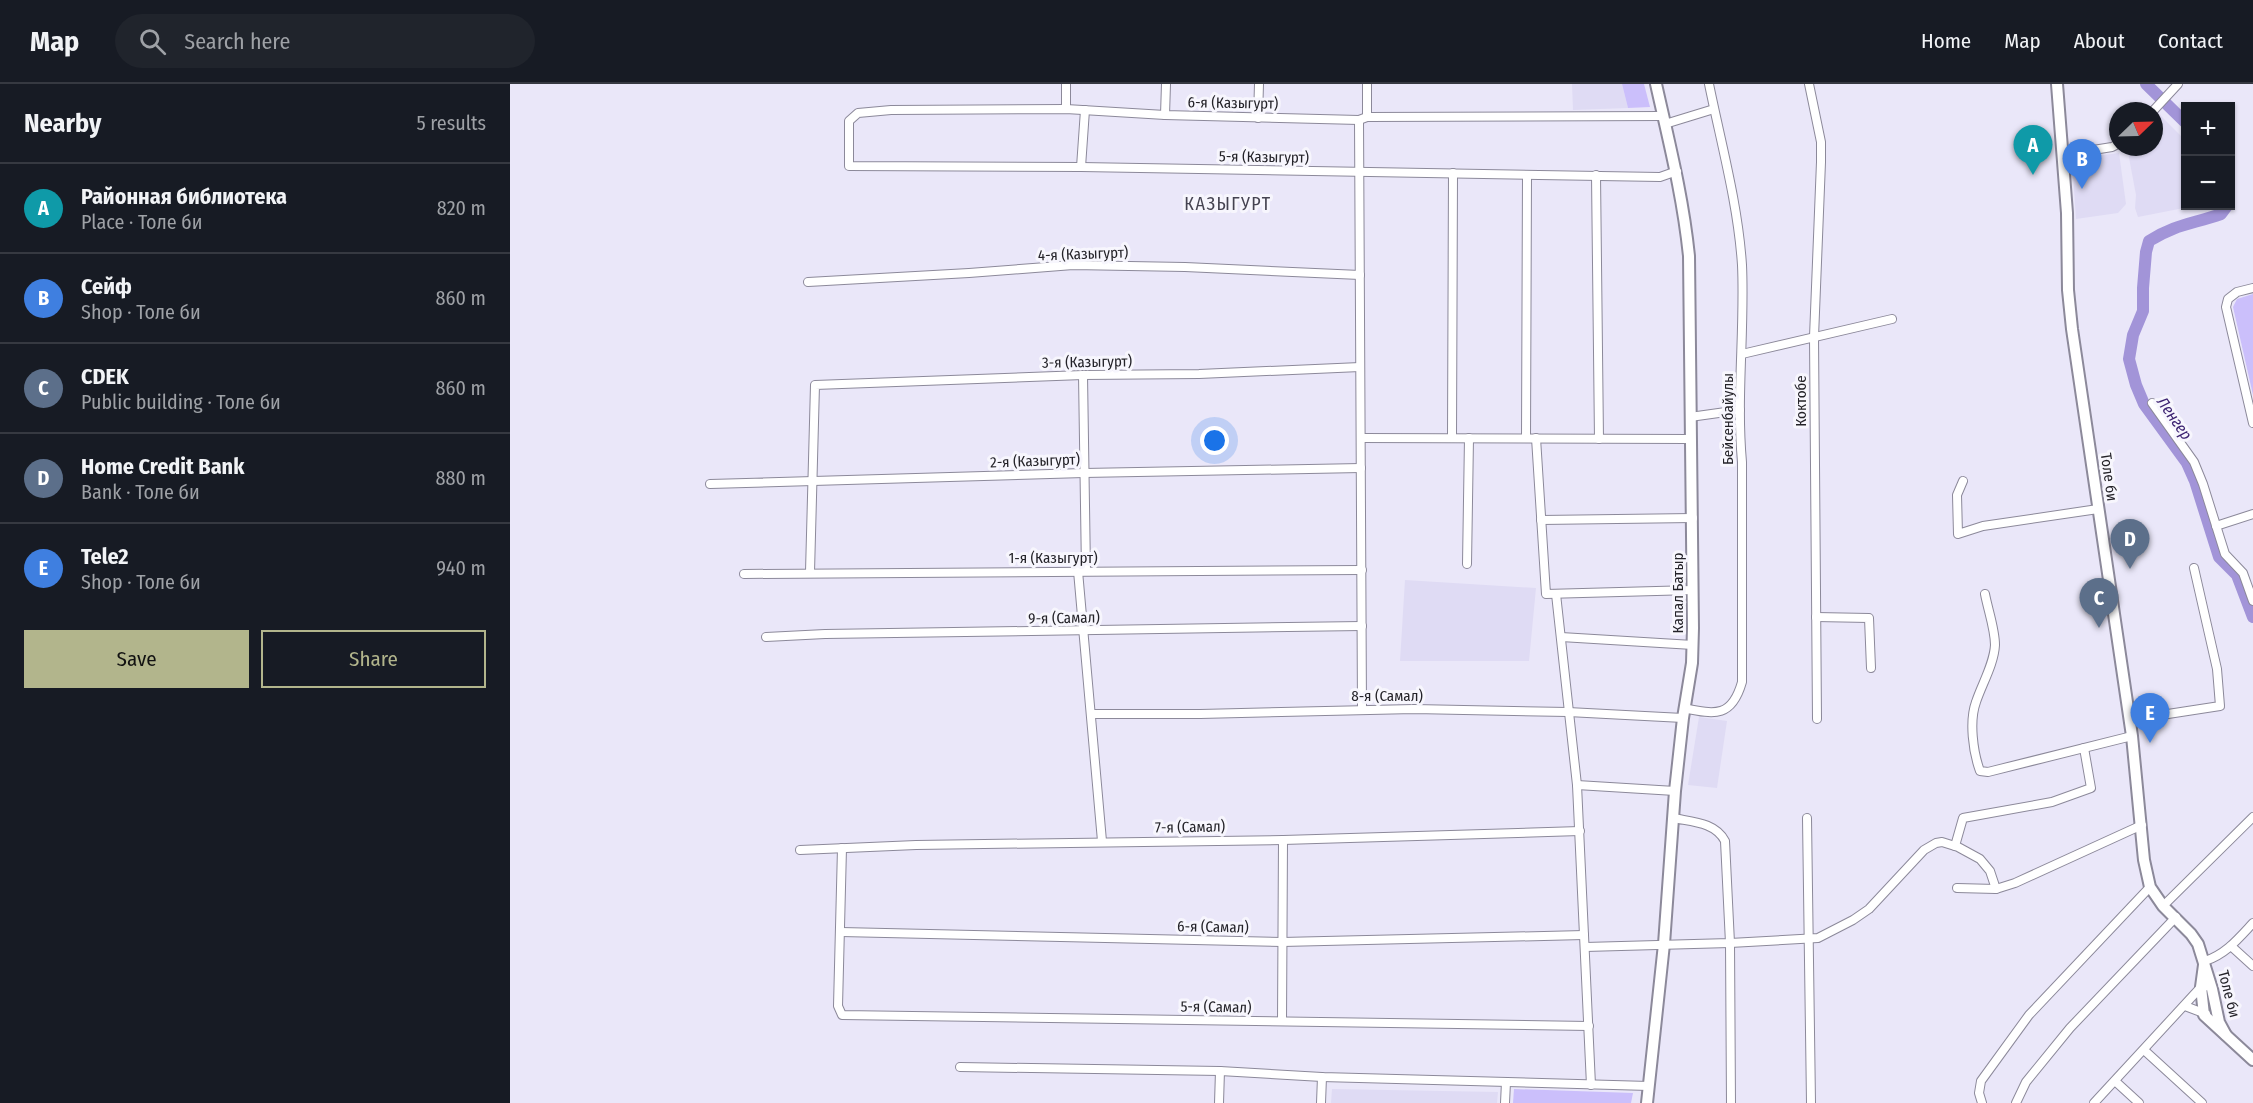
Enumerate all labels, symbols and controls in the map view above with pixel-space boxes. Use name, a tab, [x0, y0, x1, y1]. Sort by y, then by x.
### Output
search box	[115, 14, 535, 68]
text: Map	[30, 25, 79, 58]
icon: search	[136, 25, 169, 58]
text: Search here	[184, 28, 290, 55]
text: Home	[1921, 28, 1971, 54]
text: Map	[2004, 28, 2041, 54]
text: About	[2074, 28, 2125, 54]
text: Contact	[2158, 28, 2223, 54]
street label: 6-я (Казыгурт)	[1187, 93, 1279, 113]
north arrow	[2109, 102, 2163, 156]
map controls	[2181, 102, 2235, 210]
button: +	[2181, 102, 2235, 156]
text: Nearby	[24, 108, 101, 139]
text: 5 results	[416, 111, 486, 135]
pin: A	[2014, 126, 2053, 175]
pin: B	[2062, 140, 2102, 189]
street label: 5-я (Казыгурт)	[1219, 147, 1309, 167]
button: −	[2181, 156, 2235, 210]
text: Районная библиотека	[81, 183, 287, 210]
district label: КАЗЫГУРТ	[1184, 193, 1272, 215]
text: A	[38, 196, 49, 220]
text: 820 m	[437, 196, 486, 220]
text: Place · Толе би	[81, 210, 202, 234]
street label: 4-я (Казыгурт)	[1037, 243, 1129, 265]
text: Сейф	[81, 273, 132, 300]
text: B	[38, 286, 49, 310]
text: 860 m	[436, 286, 486, 310]
text: Shop · Толе би	[81, 300, 201, 324]
street label: 3-я (Казыгурт)	[1042, 352, 1132, 372]
text: CDEK	[81, 363, 129, 390]
street label: Бейсенбайулы	[1719, 373, 1737, 465]
street label: Коктобе	[1792, 375, 1810, 427]
text: C	[38, 376, 49, 400]
text: 860 m	[436, 376, 486, 400]
text: Public building · Толе би	[81, 390, 281, 414]
water label: Ленгер	[2152, 392, 2196, 443]
your location	[1200, 426, 1229, 455]
street label: 2-я (Казыгурт)	[990, 450, 1080, 472]
street label: Толе би	[2097, 452, 2121, 502]
text: Home Credit Bank	[81, 453, 244, 480]
text: D	[38, 466, 49, 490]
text: 880 m	[436, 466, 486, 490]
text: Bank · Толе би	[81, 480, 200, 504]
pin: D	[2110, 520, 2150, 569]
text: Tele2	[81, 543, 129, 570]
street label: 1-я (Казыгурт)	[1008, 549, 1098, 567]
street label: Капал Батыр	[1669, 553, 1687, 633]
text: E	[39, 556, 48, 580]
text: 940 m	[436, 556, 486, 580]
text: Shop · Толе би	[81, 570, 201, 594]
pin: C	[2080, 578, 2118, 628]
street label: 9-я (Самал)	[1028, 608, 1100, 628]
button: Save	[24, 630, 249, 688]
button: Share	[261, 630, 486, 688]
street label: 8-я (Самал)	[1351, 687, 1423, 705]
pin: E	[2130, 694, 2170, 743]
street label: 7-я (Самал)	[1155, 817, 1225, 837]
street label: 6-я (Самал)	[1177, 917, 1249, 937]
street label: Толе би	[2214, 968, 2244, 1020]
street label: 5-я (Самал)	[1180, 997, 1252, 1017]

